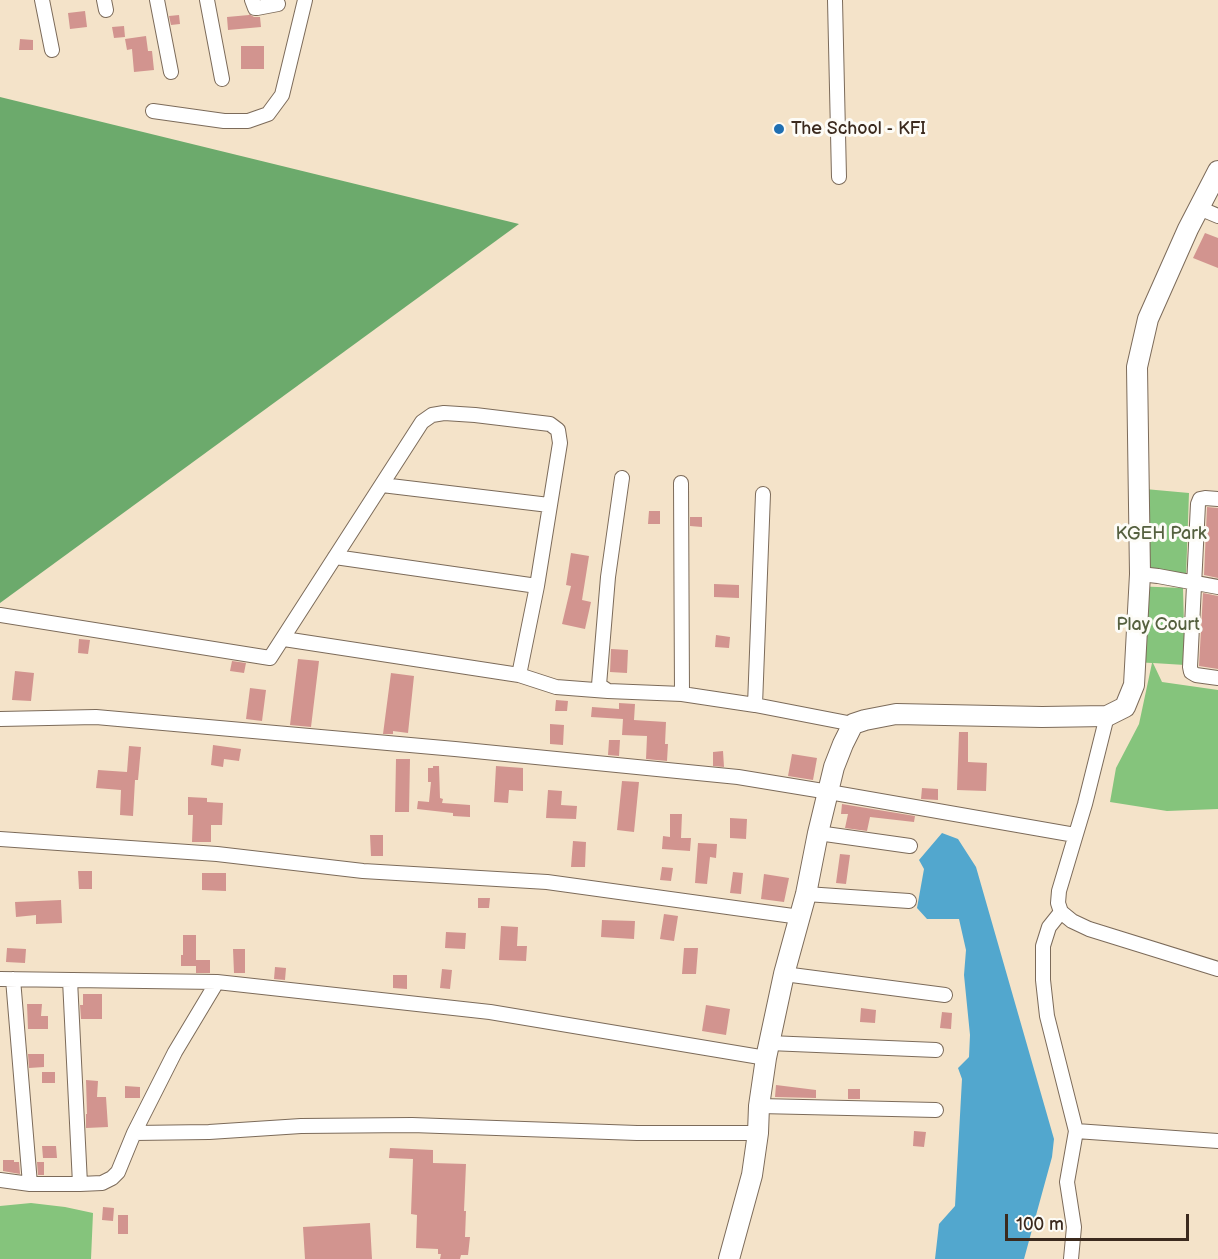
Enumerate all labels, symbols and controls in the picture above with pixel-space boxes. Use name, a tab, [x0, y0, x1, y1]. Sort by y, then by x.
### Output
place label: The School - KFI	[791, 118, 926, 140]
marker: The School - KFI	[772, 122, 786, 136]
park label: KGEH Park	[1116, 523, 1206, 545]
park label: Play Court	[1116, 614, 1200, 636]
scale bar	[1008, 1202, 1192, 1240]
text: 100 m	[1016, 1214, 1064, 1235]

